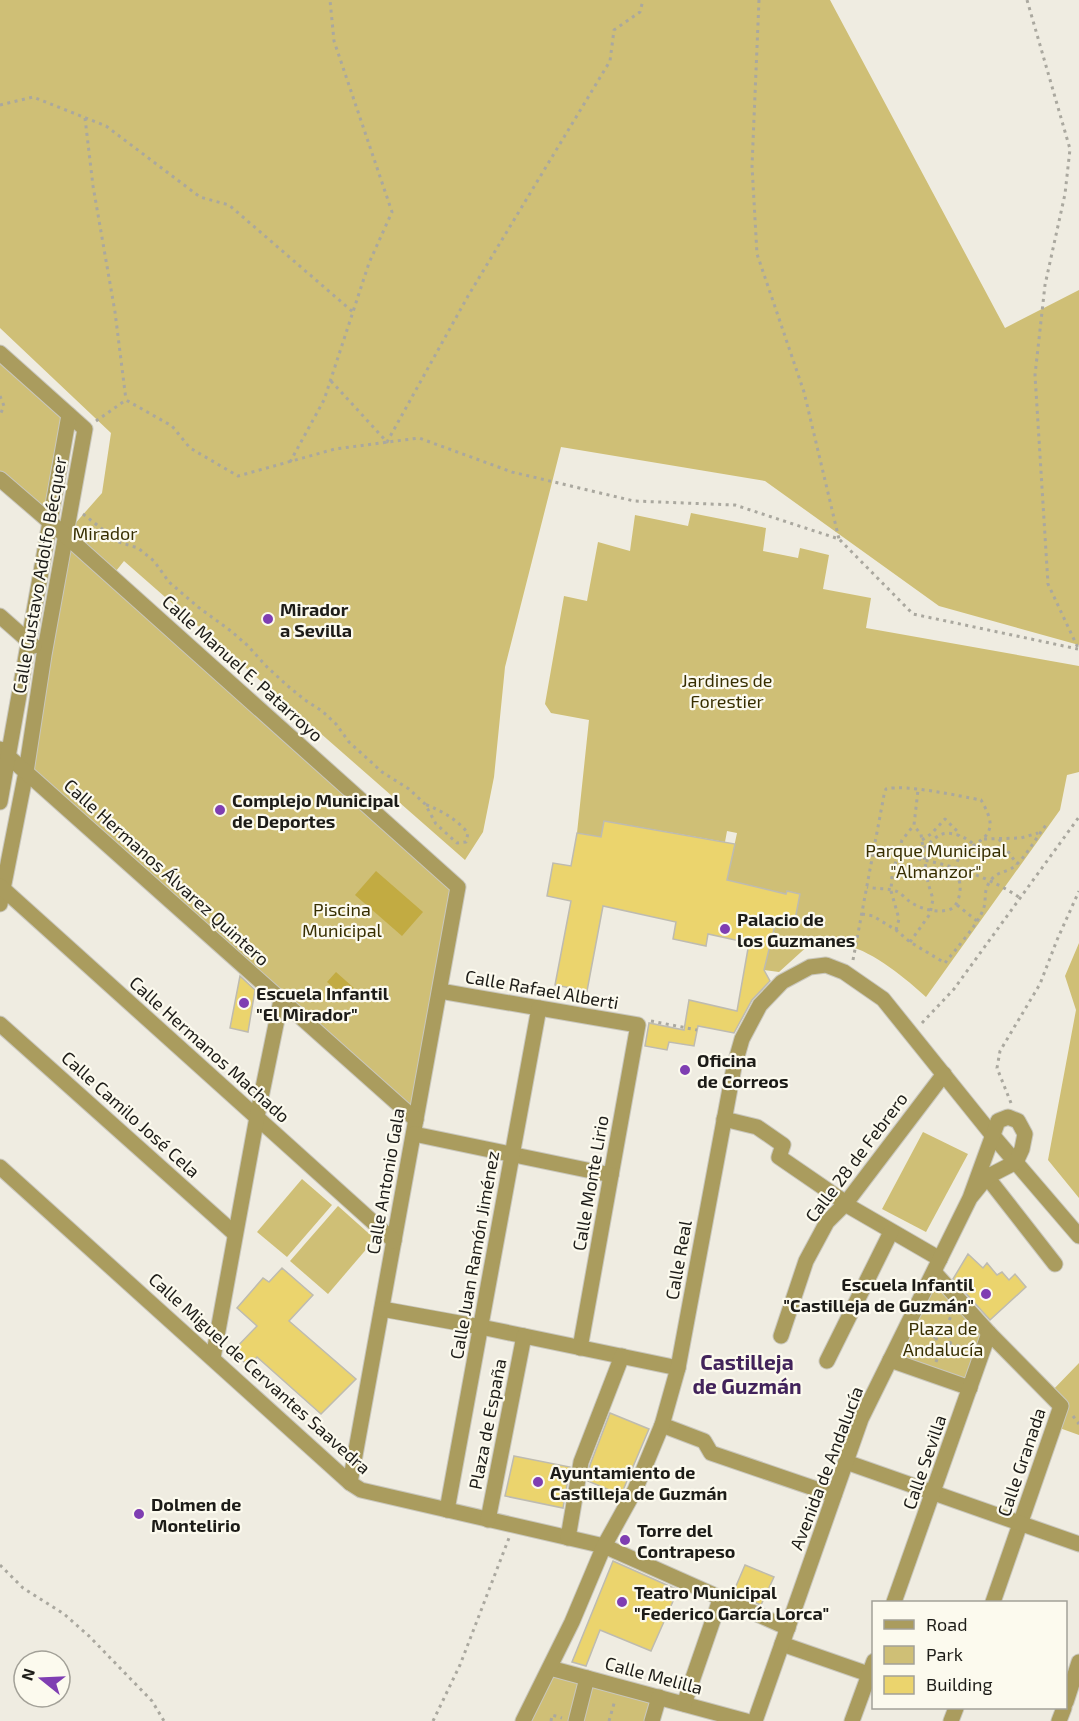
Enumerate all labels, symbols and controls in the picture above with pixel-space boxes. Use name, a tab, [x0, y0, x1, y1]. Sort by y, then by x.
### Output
street label: Calle Gustavo Adolfo Bécquer	[7, 455, 71, 695]
park label: Mirador	[72, 522, 138, 544]
street label: Calle Manuel E. Patarroyo	[158, 590, 328, 746]
place label: Mirador a Sevilla	[280, 598, 352, 641]
marker: Mirador a Sevilla	[261, 612, 275, 626]
park label: Jardines de Forestier	[681, 669, 773, 712]
street label: Calle Hermanos Álvarez Quintero	[60, 774, 274, 970]
place label: Complejo Municipal de Deportes	[232, 789, 400, 832]
marker: Complejo Municipal de Deportes	[213, 803, 227, 817]
park label: Parque Municipal "Almanzor"	[865, 839, 1007, 882]
park label: Piscina Municipal	[302, 898, 383, 941]
place label: Palacio de los Guzmanes	[737, 908, 855, 951]
marker: Palacio de los Guzmanes	[718, 922, 732, 936]
street label: Calle Rafael Alberti	[464, 965, 620, 1013]
street label: Calle Hermanos Machado	[125, 971, 295, 1127]
place label: Escuela Infantil "El Mirador"	[256, 982, 389, 1025]
marker: Escuela Infantil "El Mirador"	[237, 996, 251, 1010]
street label: Calle Camilo José Cela	[57, 1046, 205, 1182]
place label: Oficina de Correos	[697, 1049, 789, 1092]
marker: Oficina de Correos	[678, 1063, 692, 1077]
street label: Calle 28 de Febrero	[800, 1088, 912, 1226]
street label: Calle Antonio Gala	[361, 1106, 409, 1256]
street label: Calle Monte Lirio	[567, 1114, 613, 1252]
street label: Calle Juan Ramón Jiménez	[445, 1149, 503, 1361]
street label: Calle Real	[660, 1218, 696, 1302]
street label: Calle Miguel de Cervantes Saavedra	[145, 1268, 375, 1478]
place label: Escuela Infantil "Castilleja de Guzmán"	[783, 1273, 974, 1316]
marker: Escuela Infantil "Castilleja de Guzmán"	[979, 1287, 993, 1301]
park label: Plaza de Andalucía	[903, 1317, 983, 1360]
district label: Castilleja de Guzmán	[692, 1349, 802, 1398]
street label: Plaza de España	[464, 1357, 510, 1491]
street label: Avenida de Andalucía	[785, 1383, 867, 1553]
street label: Calle Granada	[992, 1405, 1050, 1519]
street label: Calle Sevilla	[898, 1412, 950, 1512]
place label: Ayuntamiento de Castilleja de Guzmán	[550, 1461, 727, 1504]
marker: Ayuntamiento de Castilleja de Guzmán	[531, 1475, 545, 1489]
place label: Dolmen de Montelirio	[151, 1493, 241, 1536]
marker: Dolmen de Montelirio	[132, 1507, 146, 1521]
place label: Torre del Contrapeso	[637, 1519, 735, 1562]
marker: Torre del Contrapeso	[618, 1533, 632, 1547]
place label: Teatro Municipal "Federico García Lorca"	[634, 1581, 829, 1624]
marker: Teatro Municipal "Federico García Lorca"	[615, 1595, 629, 1609]
legend	[872, 1601, 1067, 1709]
text: Road	[926, 1613, 967, 1635]
text: Park	[926, 1643, 963, 1665]
north arrow	[12, 1649, 72, 1709]
street label: Calle Melilla	[603, 1651, 705, 1699]
text: N	[16, 1666, 38, 1683]
text: Building	[926, 1673, 993, 1695]

